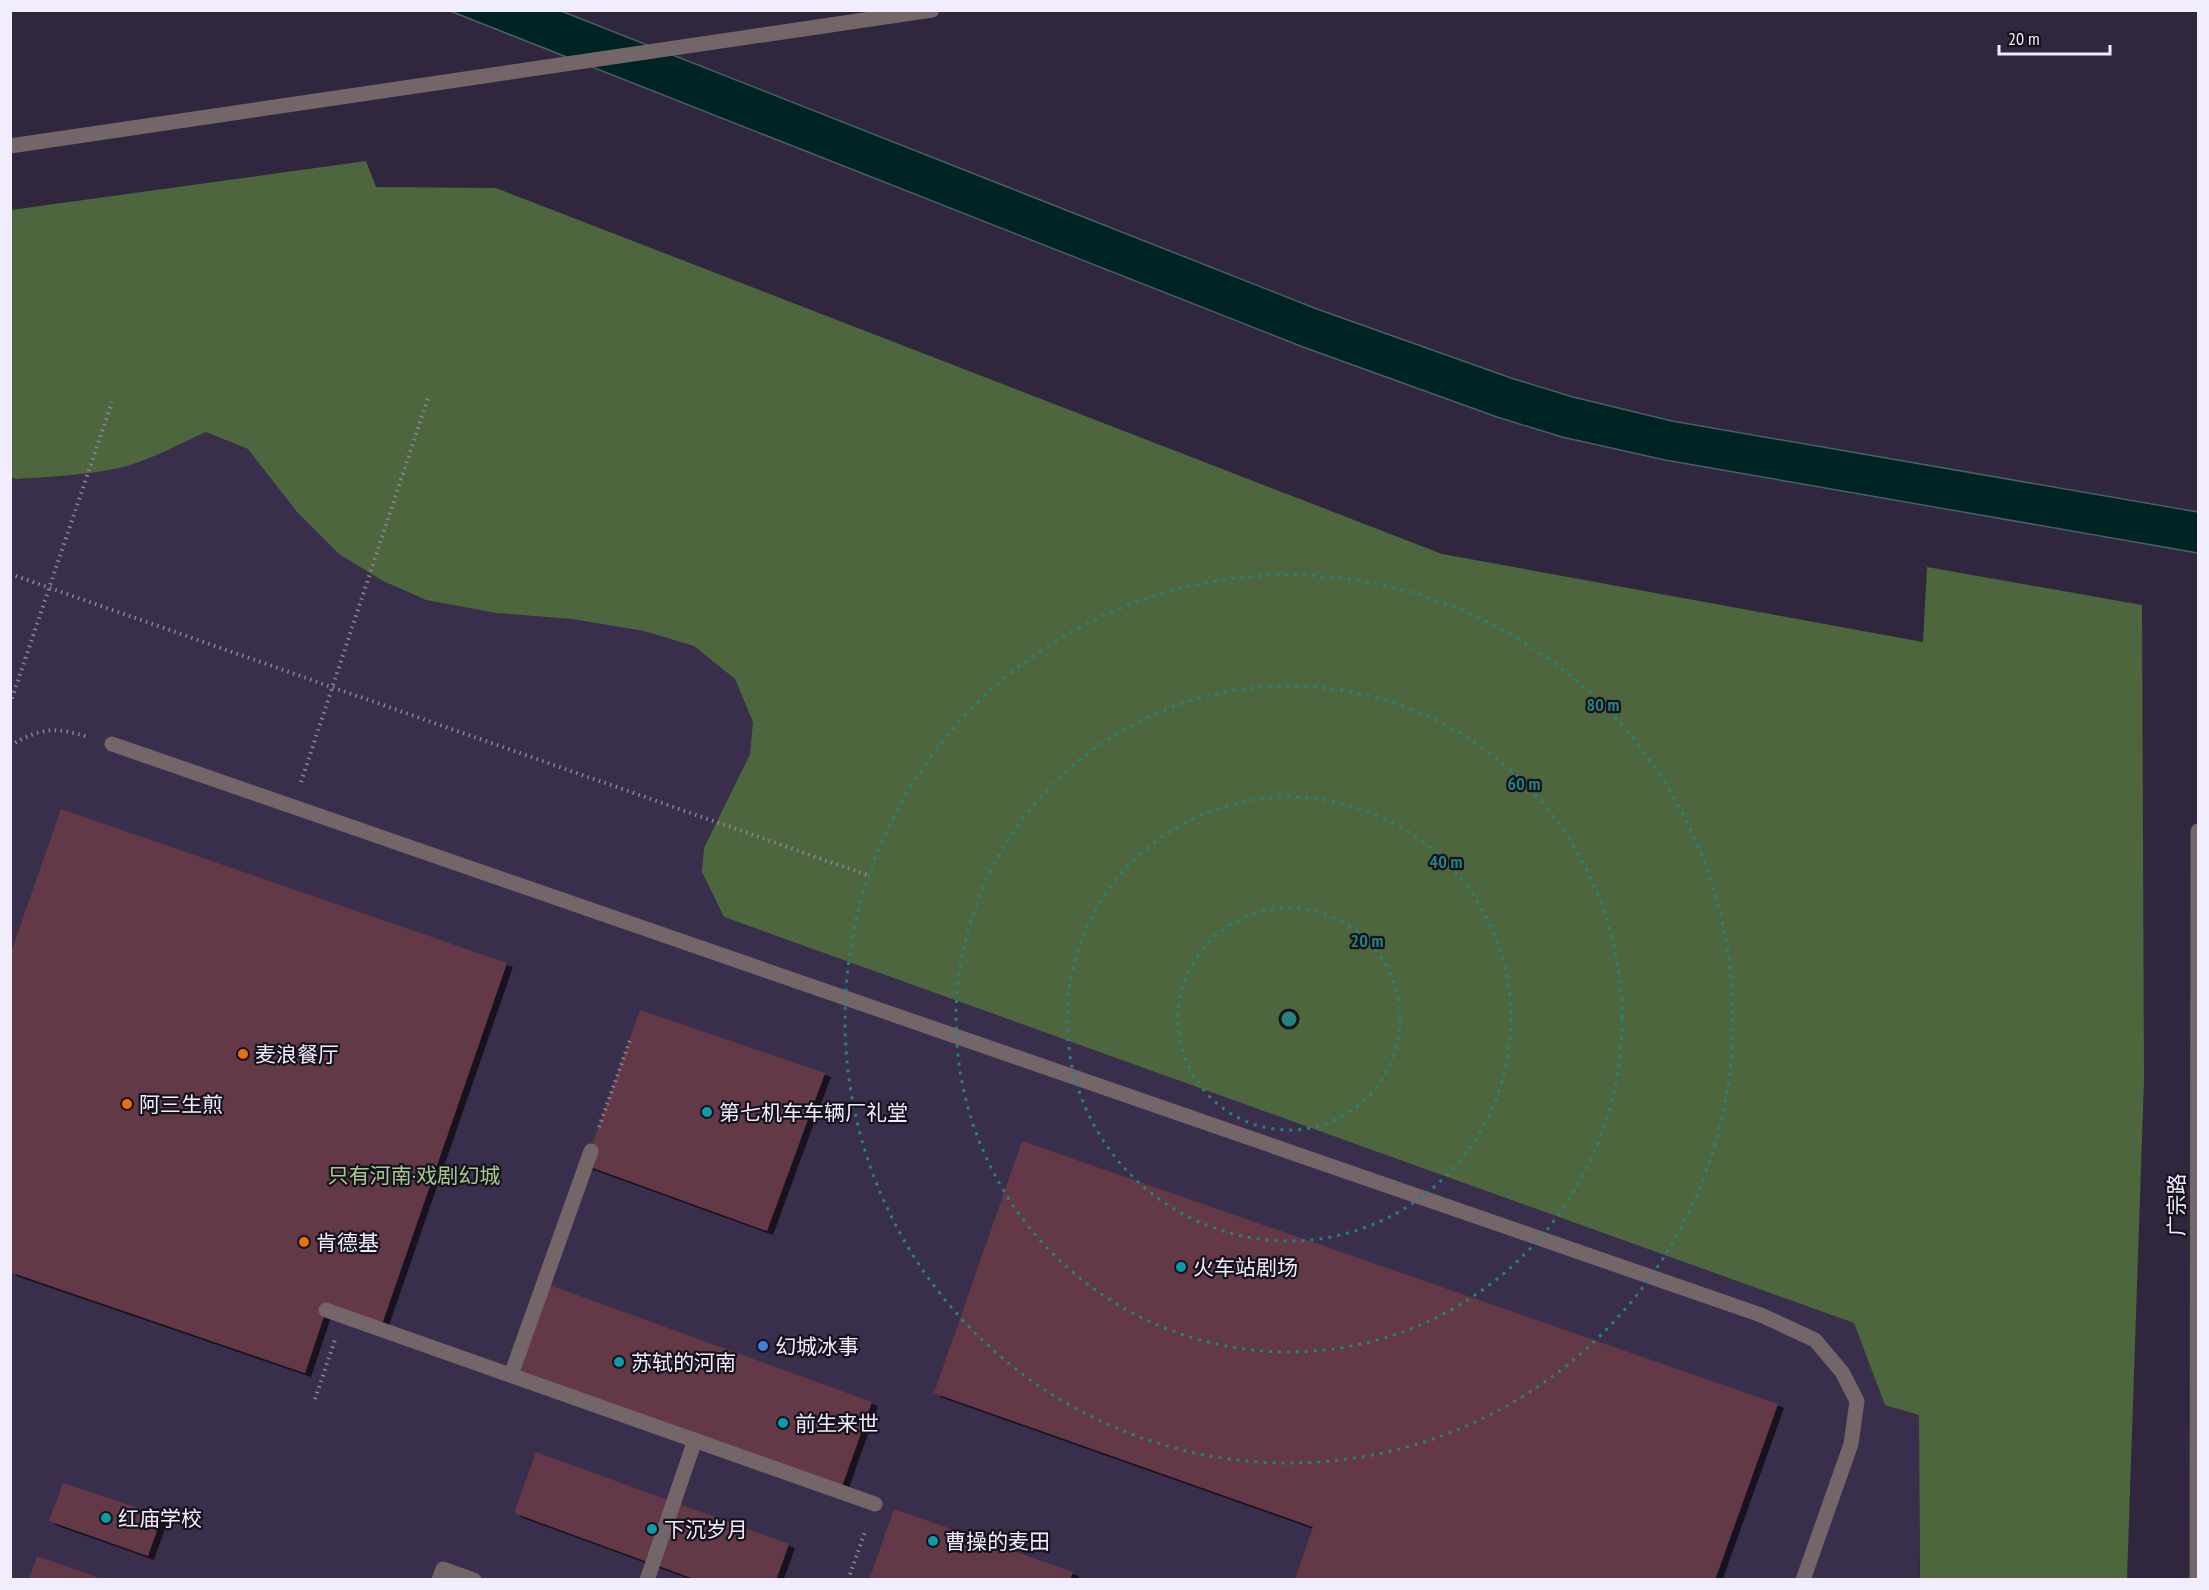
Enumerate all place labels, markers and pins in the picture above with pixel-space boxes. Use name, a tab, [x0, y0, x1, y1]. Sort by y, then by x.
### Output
centre of rings	[1279, 1009, 1299, 1029]
place label: 麦浪餐厅	[255, 1041, 339, 1068]
marker: 麦浪餐厅	[236, 1047, 250, 1061]
place label: 阿三生煎	[139, 1091, 223, 1118]
marker: 阿三生煎	[120, 1097, 134, 1111]
place label: 第七机车车辆厂礼堂	[719, 1099, 908, 1126]
marker: 第七机车车辆厂礼堂	[700, 1105, 714, 1119]
place label: 肯德基	[316, 1229, 379, 1256]
marker: 肯德基	[297, 1235, 311, 1249]
place label: 火车站剧场	[1193, 1254, 1298, 1281]
marker: 火车站剧场	[1174, 1260, 1188, 1274]
place label: 幻城冰事	[775, 1333, 859, 1360]
marker: 幻城冰事	[756, 1339, 770, 1353]
place label: 苏轼的河南	[631, 1349, 736, 1376]
marker: 苏轼的河南	[612, 1355, 626, 1369]
place label: 前生来世	[795, 1410, 879, 1437]
marker: 前生来世	[776, 1416, 790, 1430]
place label: 红庙学校	[118, 1505, 202, 1532]
marker: 红庙学校	[99, 1511, 113, 1525]
place label: 下沉岁月	[664, 1516, 748, 1543]
marker: 下沉岁月	[645, 1522, 659, 1536]
place label: 曹操的麦田	[945, 1528, 1050, 1555]
marker: 曹操的麦田	[926, 1534, 940, 1548]

